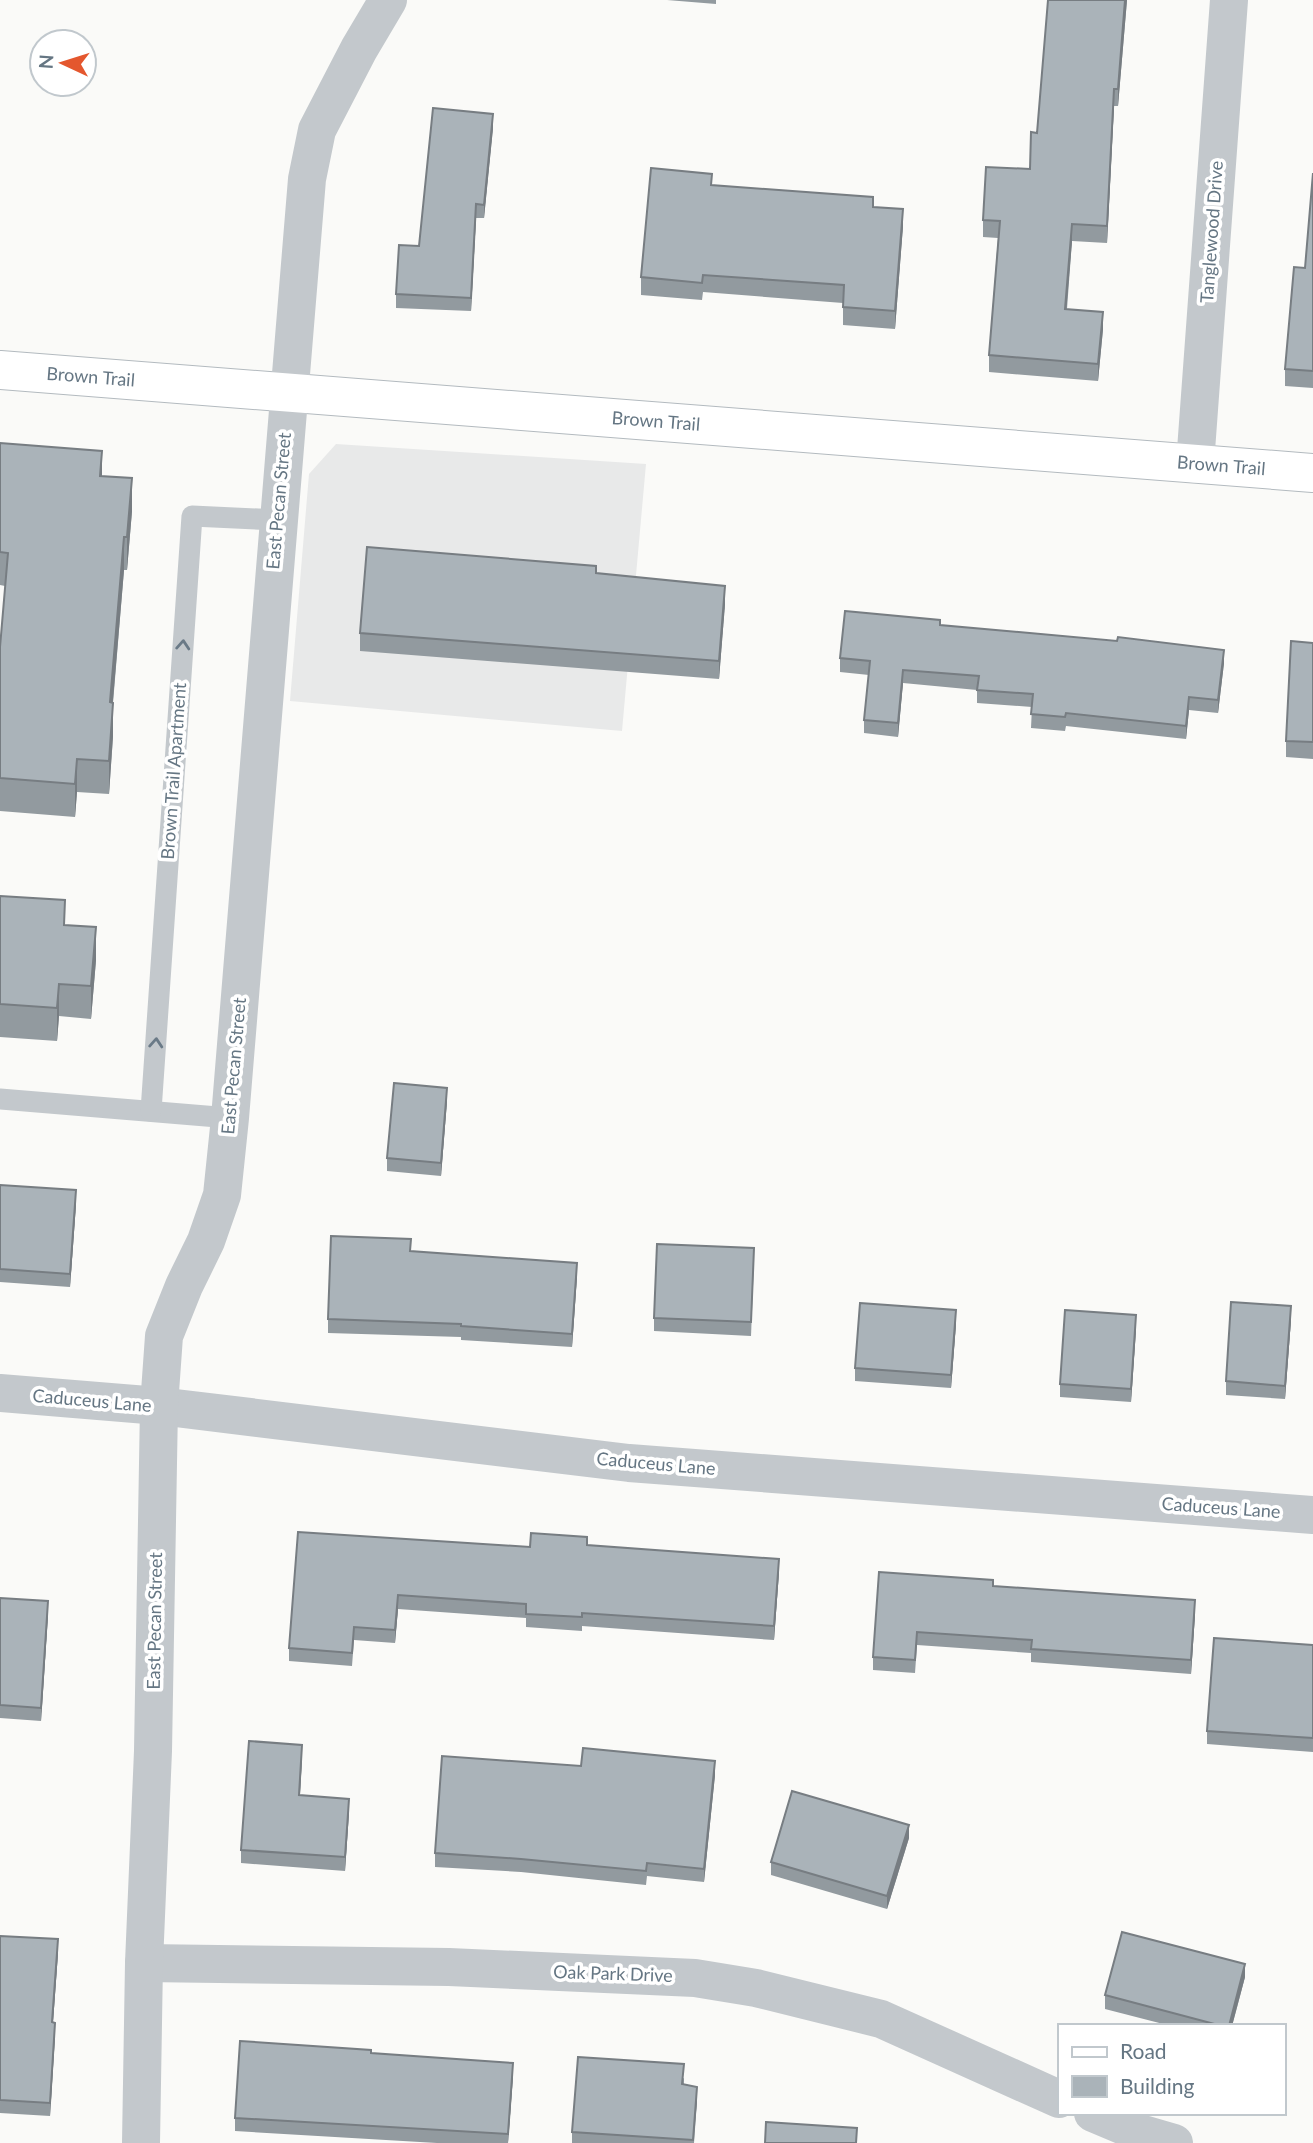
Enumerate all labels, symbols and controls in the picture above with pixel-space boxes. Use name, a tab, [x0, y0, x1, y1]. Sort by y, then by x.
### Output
north arrow	[28, 28, 98, 98]
text: N	[34, 54, 58, 70]
street label: Tanglewood Drive	[1195, 160, 1227, 304]
street label: Brown Trail	[46, 362, 136, 391]
street label: Brown Trail	[611, 406, 701, 435]
street label: East Pecan Street	[261, 431, 295, 570]
street label: Brown Trail	[1176, 450, 1266, 479]
one-way arrow	[175, 639, 190, 650]
street label: Brown Trail Apartment	[156, 681, 190, 860]
street label: East Pecan Street	[216, 996, 250, 1135]
one-way arrow	[148, 1037, 163, 1048]
street label: Caduceus Lane	[32, 1384, 152, 1416]
street label: Caduceus Lane	[596, 1447, 716, 1479]
street label: Caduceus Lane	[1161, 1492, 1281, 1522]
street label: East Pecan Street	[142, 1551, 166, 1690]
street label: Oak Park Drive	[553, 1960, 673, 1986]
legend	[1058, 2024, 1285, 2115]
text: Road	[1120, 2038, 1167, 2063]
text: Building	[1120, 2073, 1195, 2098]

